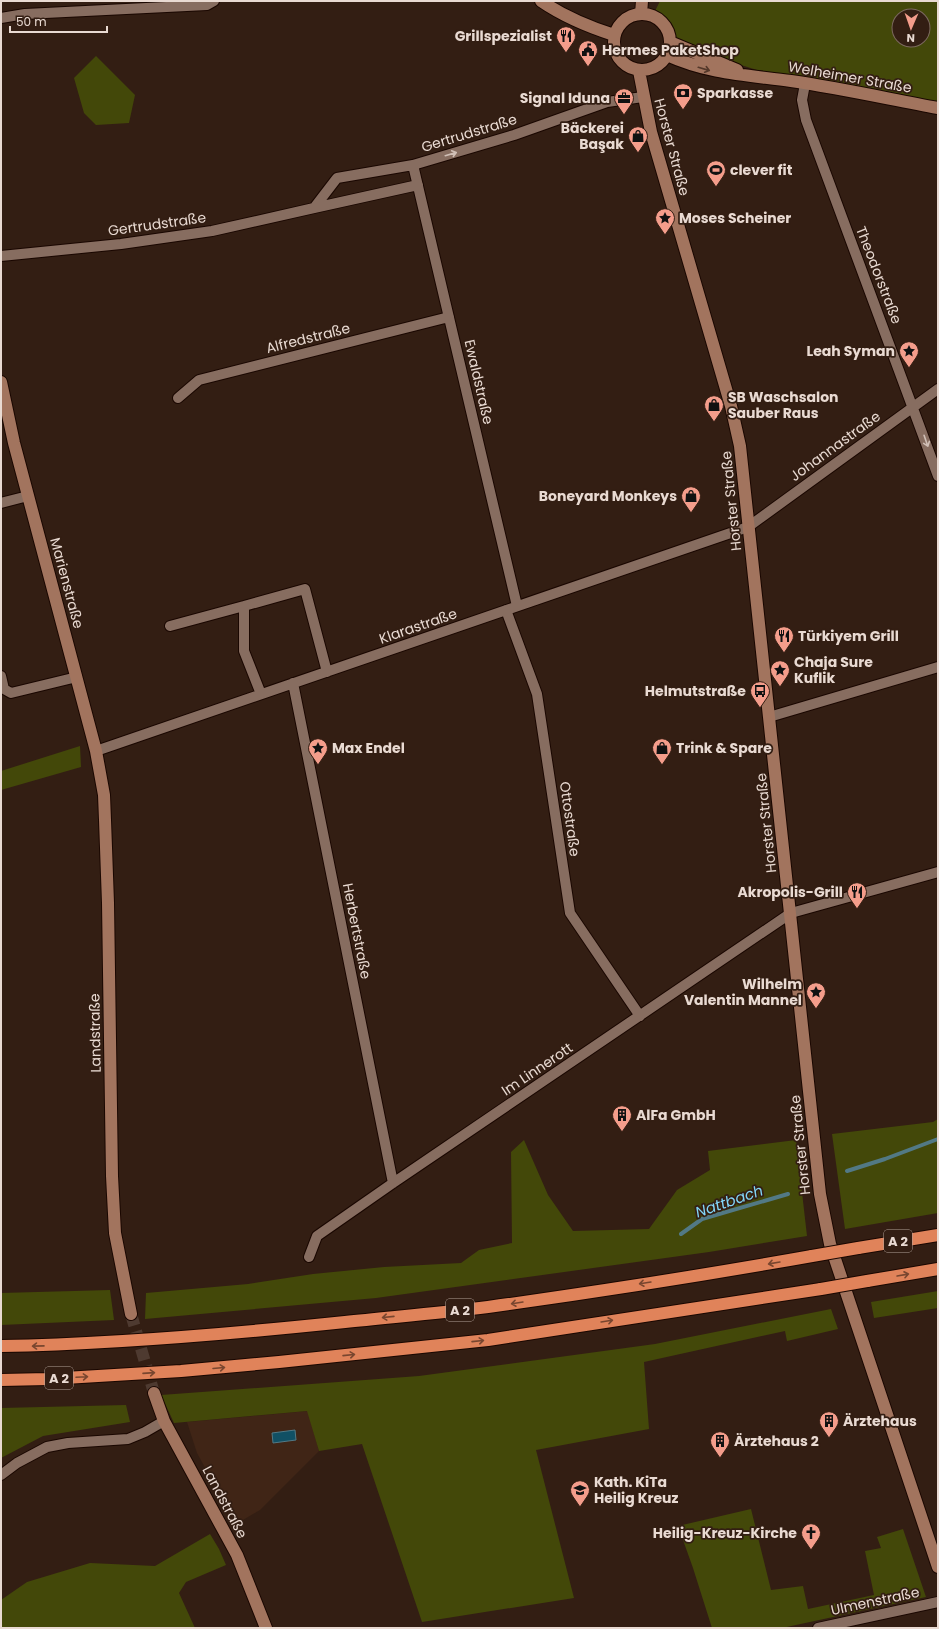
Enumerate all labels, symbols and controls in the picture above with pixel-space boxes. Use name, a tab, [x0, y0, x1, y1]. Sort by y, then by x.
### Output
scale bar	[10, 8, 107, 34]
north arrow	[891, 8, 931, 48]
text: 50 m	[16, 13, 47, 30]
restaurant icon: Grillspezialist	[555, 25, 577, 53]
place label: Grillspezialist	[455, 26, 552, 46]
text: N	[906, 30, 915, 46]
public building icon: Hermes PaketShop	[577, 39, 599, 67]
place label: Hermes PaketShop	[602, 40, 739, 60]
street label: Welheimer Straße	[787, 56, 914, 98]
one-way arrow	[697, 66, 710, 73]
bank icon: Sparkasse	[672, 82, 694, 110]
place label: Sparkasse	[697, 83, 773, 103]
office icon: Signal Iduna	[613, 87, 635, 115]
place label: Signal Iduna	[520, 88, 610, 108]
street label: Horster Straße	[649, 96, 695, 198]
street label: Gertrudstraße	[419, 109, 519, 157]
place label: Bäckerei Başak	[561, 118, 624, 154]
shop icon: Bäckerei Başak	[627, 125, 649, 153]
one-way arrow	[444, 150, 457, 157]
sports icon: clever fit	[705, 159, 727, 187]
place label: clever fit	[730, 160, 793, 180]
street label: Gertrudstraße	[107, 207, 208, 241]
place icon: Moses Scheiner	[654, 207, 676, 235]
place label: Moses Scheiner	[679, 208, 791, 228]
street label: Theodorstraße	[851, 223, 907, 327]
street label: Alfredstraße	[264, 318, 353, 358]
street label: Ewaldstraße	[460, 338, 499, 427]
place icon: Leah Syman	[898, 340, 920, 368]
place label: Leah Syman	[807, 341, 895, 361]
place label: SB Waschsalon Sauber Raus	[728, 387, 839, 423]
shop icon: SB Waschsalon Sauber Raus	[703, 394, 725, 422]
street label: Johannastraße	[786, 406, 885, 486]
one-way arrow	[922, 435, 930, 447]
street label: Horster Straße	[716, 450, 746, 552]
shop icon: Boneyard Monkeys	[680, 485, 702, 513]
place label: Boneyard Monkeys	[539, 486, 677, 506]
street label: Marienstraße	[45, 535, 89, 631]
street label: Klarastraße	[376, 603, 460, 649]
restaurant icon: Türkiyem Grill	[773, 625, 795, 653]
place label: Türkiyem Grill	[798, 626, 899, 646]
place label: Chaja Sure Kuflik	[794, 652, 873, 688]
place icon: Chaja Sure Kuflik	[769, 659, 791, 687]
bus stop icon: Helmutstraße	[749, 680, 771, 708]
place label: Helmutstraße	[645, 681, 746, 701]
place icon: Max Endel	[307, 737, 329, 765]
shop icon: Trink & Spare	[651, 737, 673, 765]
place label: Max Endel	[332, 738, 405, 758]
place label: Trink & Spare	[676, 738, 772, 758]
street label: Horster Straße	[751, 772, 781, 874]
street label: Ottostraße	[555, 780, 585, 858]
street label: Herbertstraße	[338, 881, 376, 981]
restaurant icon: Akropolis-Grill	[846, 881, 868, 909]
place label: Akropolis-Grill	[737, 882, 843, 902]
place label: Wilhelm Valentin Mannel	[684, 974, 802, 1010]
place icon: Wilhelm Valentin Mannel	[805, 981, 827, 1009]
street label: Landstraße	[84, 993, 106, 1073]
street label: Im Linnerott	[497, 1038, 577, 1100]
street label: Horster Straße	[785, 1094, 815, 1196]
building icon: AlFa GmbH	[611, 1104, 633, 1132]
place label: AlFa GmbH	[636, 1105, 716, 1125]
water label: Nattbach	[692, 1180, 766, 1222]
road number: A 2	[884, 1230, 912, 1252]
one-way arrow	[768, 1259, 781, 1267]
one-way arrow	[896, 1271, 909, 1279]
one-way arrow	[639, 1279, 652, 1287]
road number: A 2	[446, 1299, 474, 1321]
one-way arrow	[511, 1299, 524, 1307]
one-way arrow	[382, 1314, 395, 1321]
one-way arrow	[600, 1317, 613, 1325]
one-way arrow	[471, 1337, 484, 1344]
one-way arrow	[32, 1342, 45, 1349]
one-way arrow	[342, 1351, 355, 1359]
one-way arrow	[212, 1364, 225, 1371]
road number: A 2	[45, 1367, 73, 1389]
one-way arrow	[142, 1370, 155, 1377]
one-way arrow	[75, 1373, 88, 1381]
building icon: Ärztehaus	[818, 1410, 840, 1438]
place label: Ärztehaus	[843, 1411, 917, 1431]
building icon: Ärztehaus 2	[709, 1430, 731, 1458]
place label: Ärztehaus 2	[734, 1431, 819, 1451]
street label: Landstraße	[198, 1462, 253, 1542]
place label: Kath. KiTa Heilig Kreuz	[594, 1472, 679, 1508]
school or university icon: Kath. KiTa Heilig Kreuz	[569, 1479, 591, 1507]
church icon: Heilig-Kreuz-Kirche	[800, 1522, 822, 1550]
place label: Heilig-Kreuz-Kirche	[653, 1523, 797, 1543]
street label: Ulmenstraße	[829, 1582, 922, 1620]

